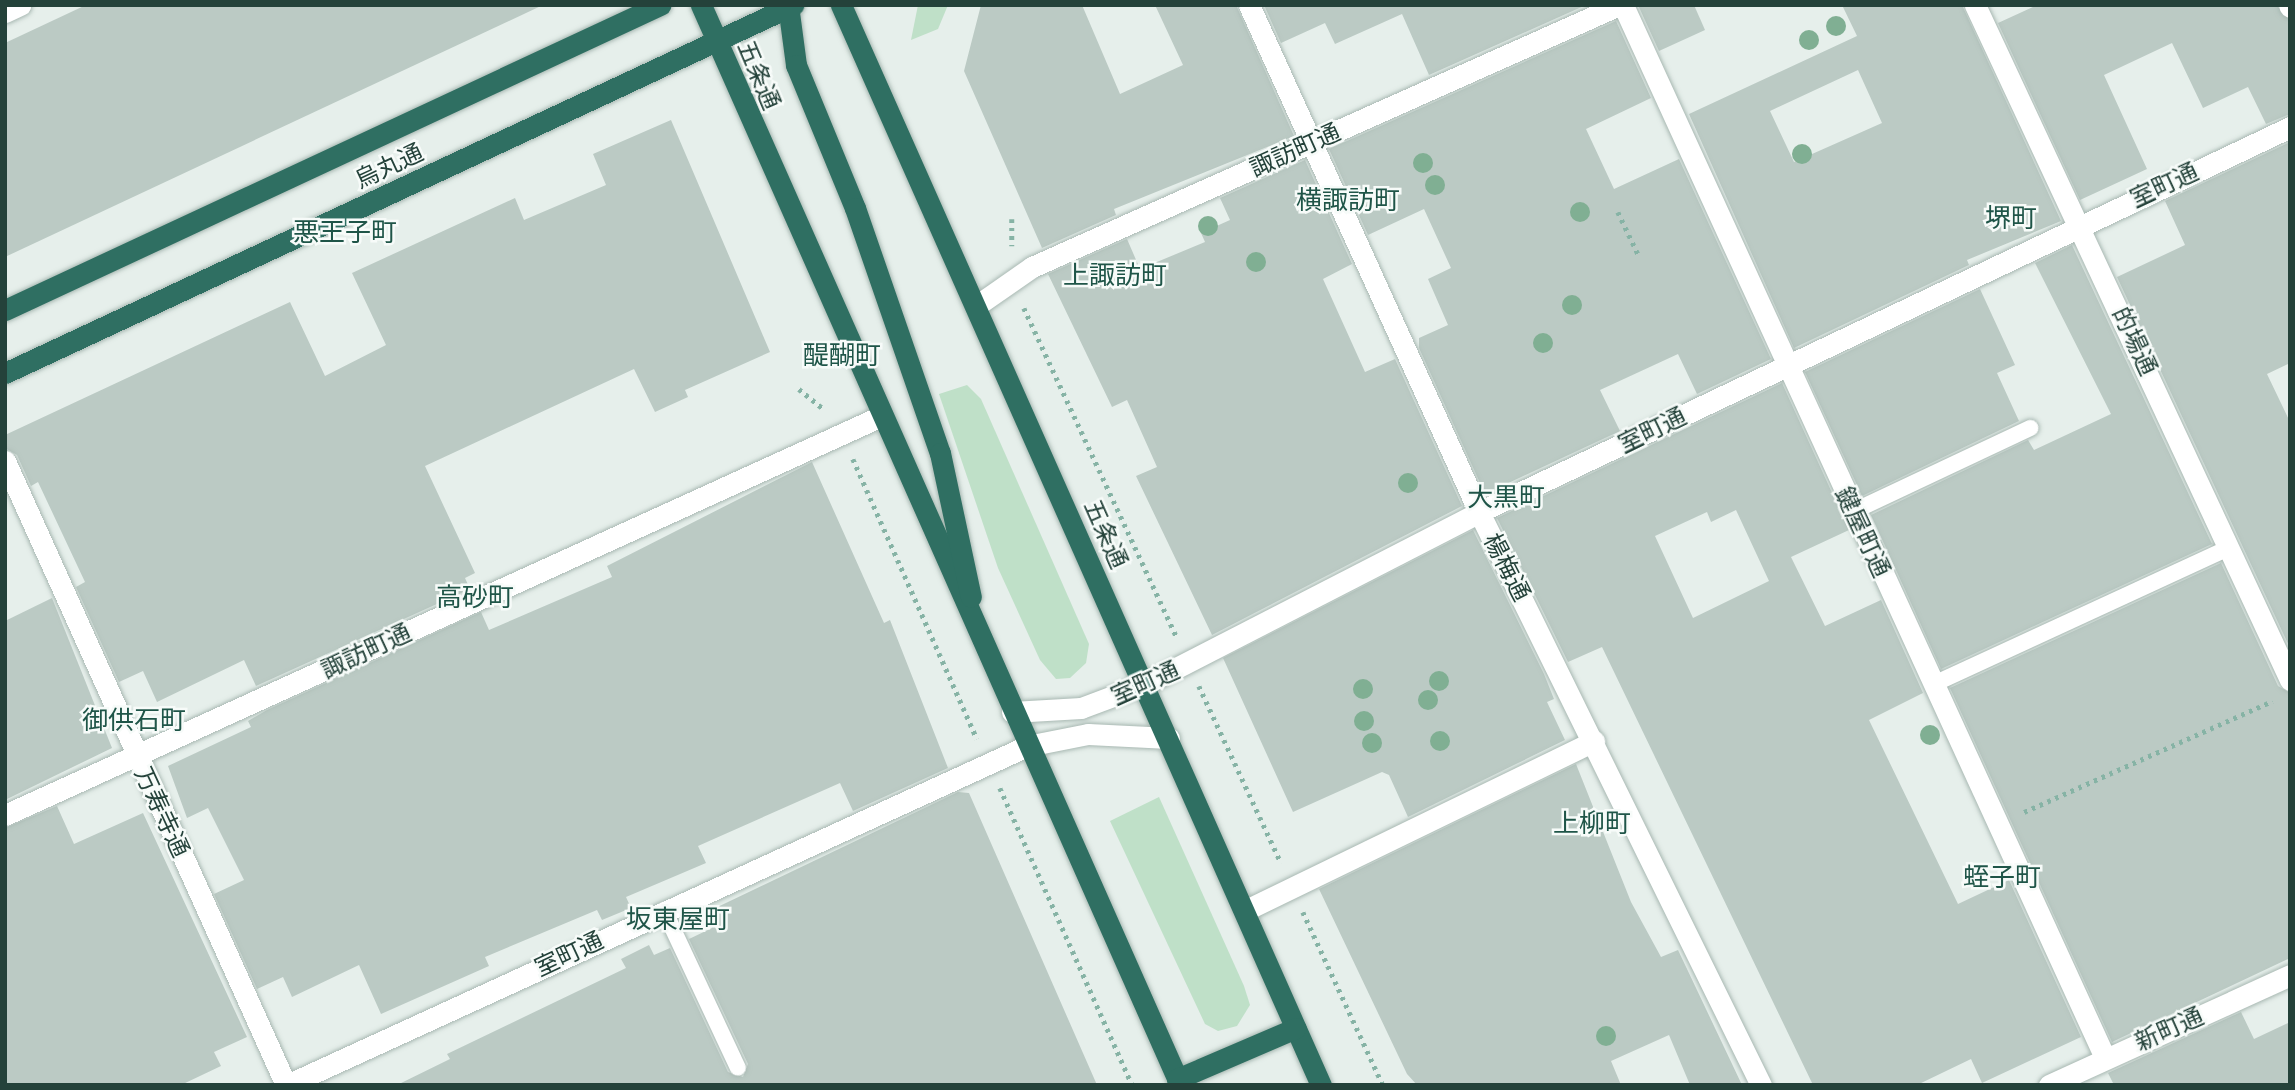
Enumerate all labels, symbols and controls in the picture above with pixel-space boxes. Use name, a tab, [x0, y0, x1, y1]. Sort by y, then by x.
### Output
street label: 五条通	[732, 36, 786, 114]
street label: 諏訪町通	[1245, 117, 1345, 183]
street label: 烏丸通	[350, 138, 428, 194]
street label: 室町通	[2125, 157, 2203, 213]
district label: 横諏訪町	[1296, 185, 1400, 217]
district label: 堺町	[1985, 203, 2037, 235]
district label: 悪王子町	[293, 217, 397, 249]
district label: 上諏訪町	[1063, 260, 1167, 292]
street label: 的場通	[2107, 302, 2163, 380]
district label: 醍醐町	[803, 340, 881, 372]
street label: 室町通	[1613, 401, 1691, 459]
district label: 大黒町	[1467, 482, 1545, 514]
street label: 鍵屋町通	[1830, 482, 1896, 582]
street label: 五条通	[1078, 495, 1134, 573]
street label: 楊梅通	[1478, 528, 1536, 606]
district label: 高砂町	[436, 582, 514, 614]
street label: 諏訪町通	[316, 618, 416, 684]
street label: 室町通	[1106, 655, 1184, 711]
district label: 御供石町	[82, 705, 186, 737]
street label: 万寿寺通	[129, 762, 195, 862]
district label: 上柳町	[1553, 808, 1631, 840]
district label: 蛭子町	[1963, 862, 2041, 894]
district label: 坂東屋町	[626, 904, 730, 936]
street label: 室町通	[530, 926, 608, 982]
street label: 新町通	[2130, 1001, 2208, 1057]

